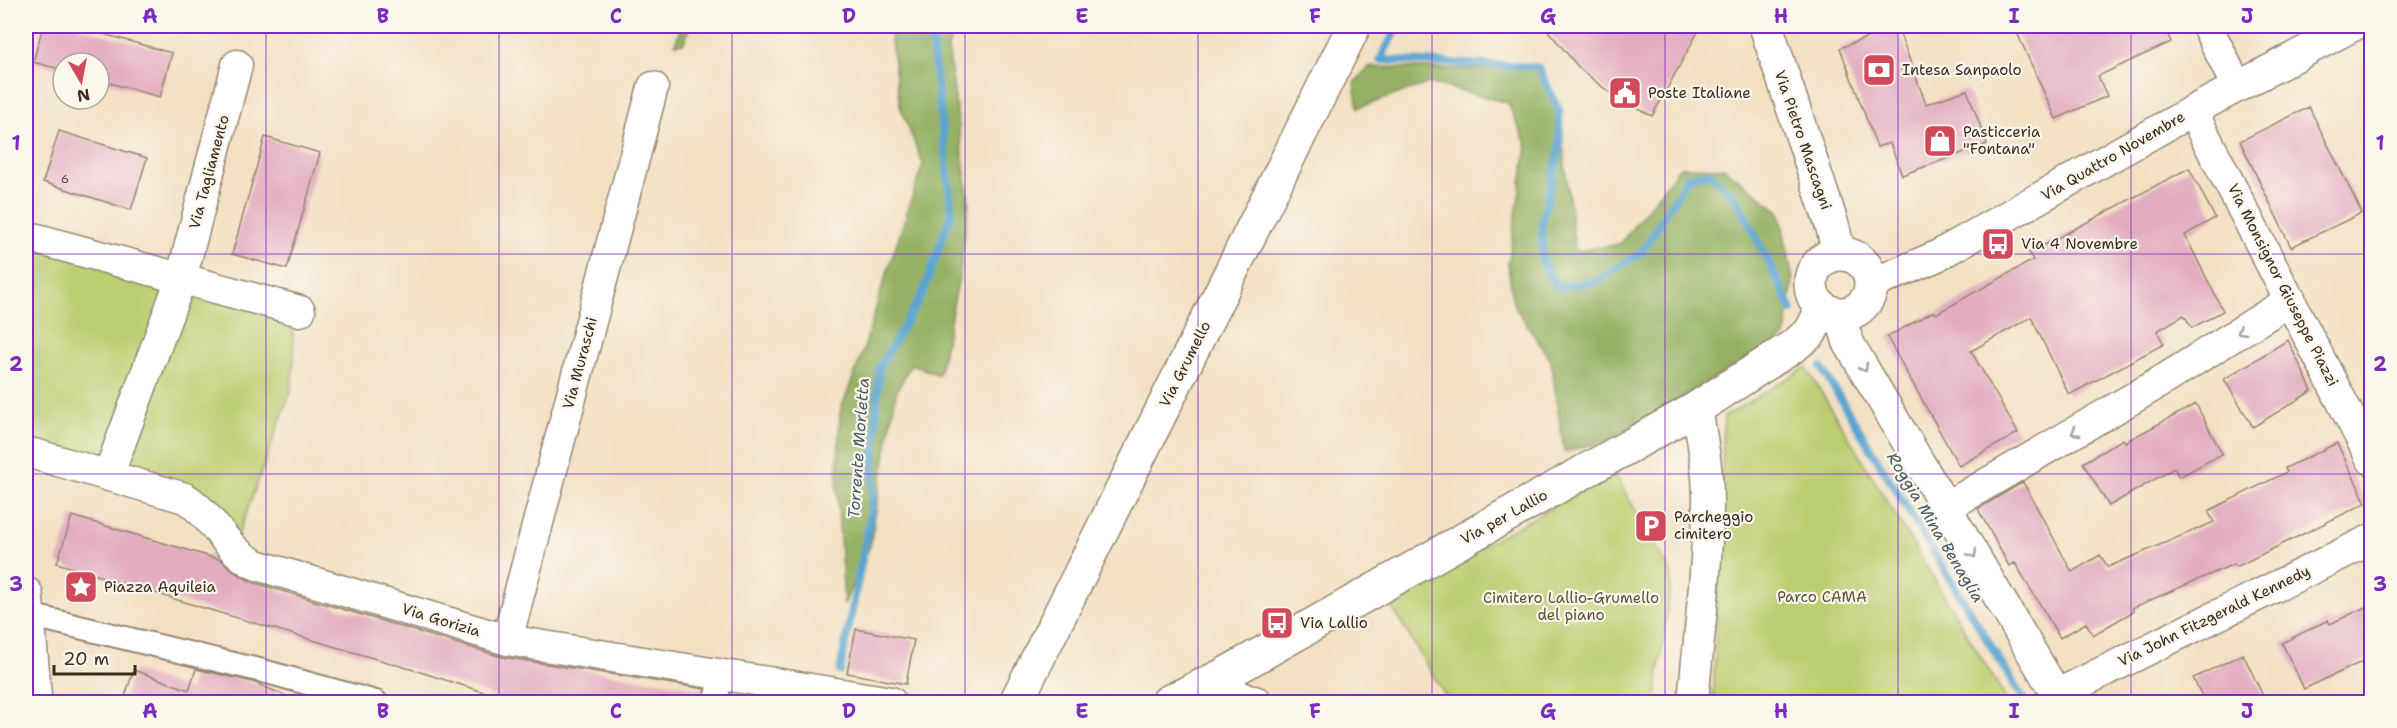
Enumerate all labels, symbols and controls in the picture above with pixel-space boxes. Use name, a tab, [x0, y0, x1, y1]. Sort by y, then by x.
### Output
text: A	[142, 3, 158, 29]
text: B	[377, 3, 389, 29]
text: C	[610, 3, 622, 29]
text: D	[842, 3, 856, 29]
text: E	[1075, 3, 1089, 29]
text: F	[1309, 3, 1321, 29]
text: G	[1540, 3, 1556, 29]
text: H	[1774, 3, 1788, 29]
text: I	[2008, 3, 2020, 29]
text: J	[2241, 3, 2254, 29]
north arrow	[51, 51, 111, 111]
bank icon: Intesa Sanpaolo	[1861, 52, 1897, 88]
place label: Intesa Sanpaolo	[1902, 60, 2022, 80]
street label: Via Pietro Mascagni	[1770, 68, 1836, 212]
public building icon: Poste Italiane	[1607, 75, 1643, 111]
place label: Poste Italiane	[1648, 83, 1751, 103]
text: N	[75, 84, 92, 107]
street label: Via Quattro Novembre	[2037, 107, 2189, 205]
street label: Via Tagliamento	[184, 113, 234, 231]
place label: Pasticceria "Fontana"	[1963, 122, 2041, 159]
shop icon: Pasticceria "Fontana"	[1922, 123, 1958, 159]
text: 1	[11, 130, 21, 156]
text: 1	[2375, 130, 2385, 156]
house number: 6	[61, 171, 69, 187]
street label: Via Monsignor Giuseppe Piazzi	[2223, 180, 2343, 390]
bus stop icon: Via 4 Novembre	[1980, 226, 2016, 262]
place label: Via 4 Novembre	[2021, 234, 2138, 254]
street label: Via Muraschi	[558, 315, 602, 411]
street label: Via Grumello	[1155, 317, 1215, 411]
one-way arrow	[2237, 323, 2247, 335]
text: 2	[9, 351, 23, 377]
text: 2	[2373, 351, 2387, 377]
one-way arrow	[1856, 362, 1868, 372]
water label: Torrente Morletta	[843, 377, 874, 519]
one-way arrow	[2071, 425, 2081, 436]
water label: Roggia Mina Benaglia	[1882, 448, 1989, 606]
street label: Via per Lallio	[1457, 485, 1551, 549]
place label: Parcheggio cimitero	[1674, 507, 1753, 544]
parking icon: Parcheggio cimitero	[1633, 508, 1669, 544]
one-way arrow	[1966, 548, 1978, 558]
street label: Via John Fitzgerald Kennedy	[2115, 561, 2313, 671]
place icon: Piazza Aquileia	[63, 569, 99, 605]
text: 3	[9, 571, 23, 597]
text: 3	[2373, 571, 2387, 597]
place label: Piazza Aquileia	[104, 577, 217, 597]
park label: Parco CAMA	[1777, 587, 1867, 607]
park label: Cimitero Lallio-Grumello del piano	[1483, 588, 1659, 625]
street label: Via Gorizia	[399, 599, 483, 642]
bus stop icon: Via Lallio	[1259, 605, 1295, 641]
place label: Via Lallio	[1300, 613, 1368, 633]
scale bar	[54, 638, 135, 676]
text: 20 m	[63, 647, 109, 671]
text: A	[142, 698, 158, 724]
text: B	[377, 698, 389, 724]
text: C	[610, 698, 622, 724]
text: D	[842, 698, 856, 724]
text: E	[1075, 698, 1089, 724]
text: F	[1309, 698, 1321, 724]
text: G	[1540, 698, 1556, 724]
text: H	[1774, 698, 1788, 724]
text: I	[2008, 698, 2020, 724]
text: J	[2241, 698, 2254, 724]

